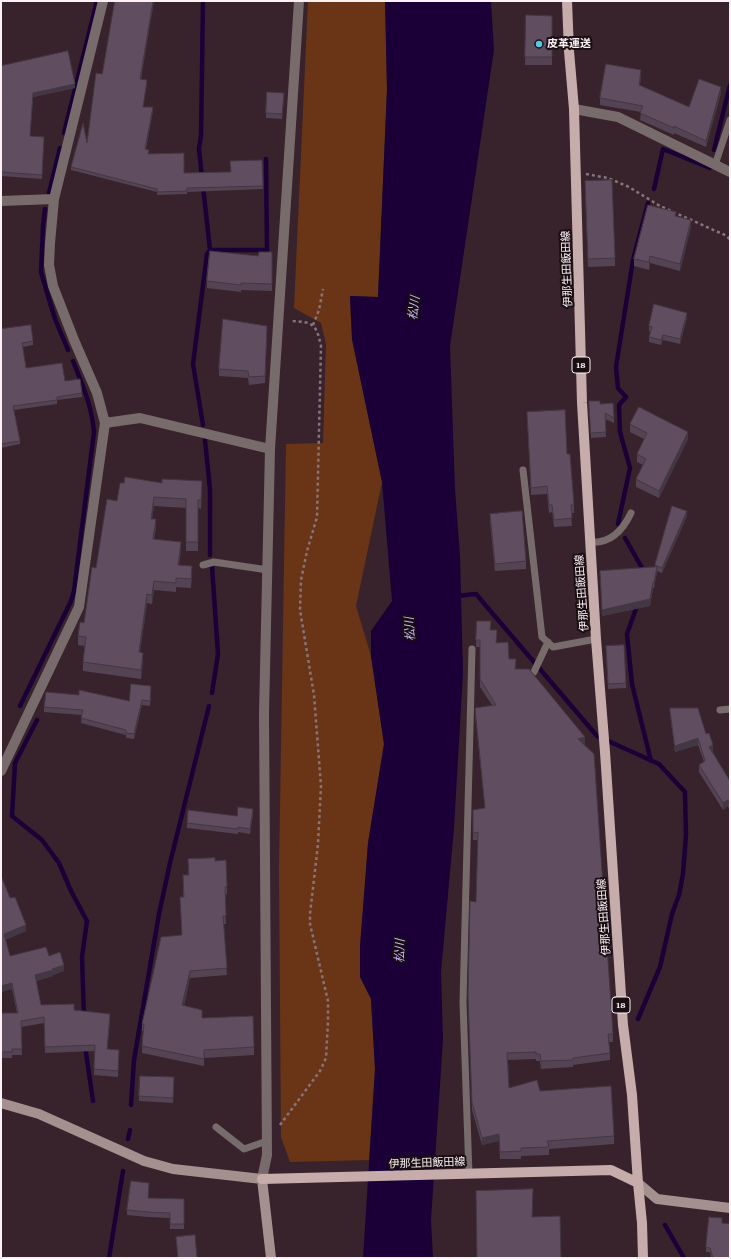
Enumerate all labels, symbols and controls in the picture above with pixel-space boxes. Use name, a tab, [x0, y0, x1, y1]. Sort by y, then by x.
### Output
place label: 皮革運送	[547, 37, 591, 51]
marker: 皮革運送	[534, 39, 544, 49]
street label: 伊那生田飯田線	[559, 230, 575, 308]
water label: 松川	[405, 295, 423, 321]
road number: 18	[572, 357, 590, 373]
street label: 伊那生田飯田線	[573, 554, 591, 632]
water label: 松川	[402, 617, 418, 641]
street label: 伊那生田飯田線	[595, 878, 613, 956]
water label: 松川	[393, 939, 407, 963]
road number: 18	[612, 997, 630, 1013]
street label: 伊那生田飯田線	[388, 1155, 466, 1171]

